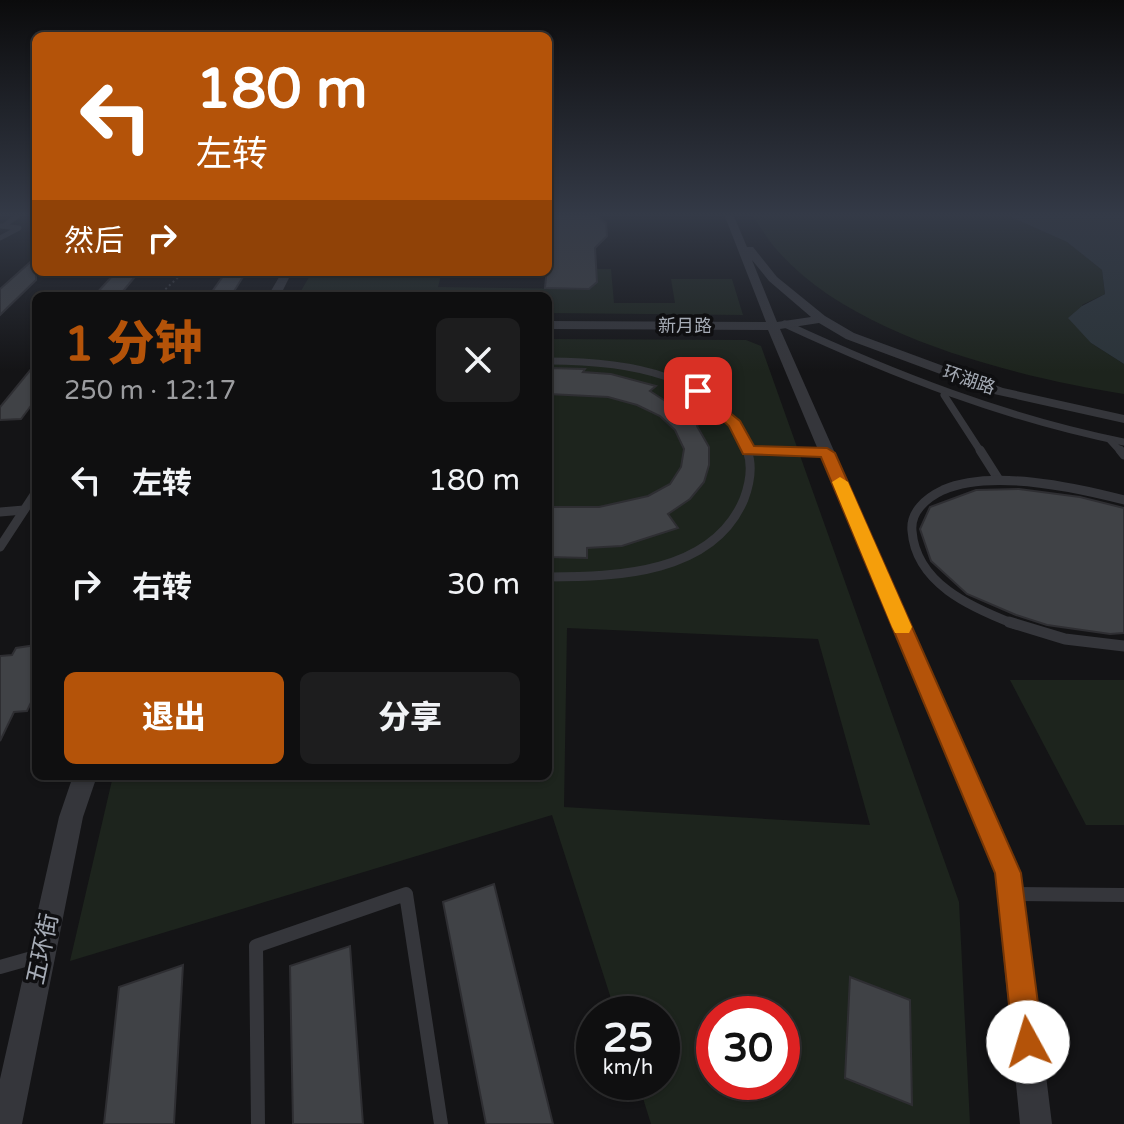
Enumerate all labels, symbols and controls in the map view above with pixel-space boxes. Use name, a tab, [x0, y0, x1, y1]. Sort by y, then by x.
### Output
text: 180 m	[196, 56, 367, 123]
icon: left	[64, 64, 168, 168]
text: 左转	[196, 133, 268, 176]
icon: right	[140, 216, 184, 260]
text: 然后	[64, 223, 124, 260]
street label: 新月路	[658, 315, 712, 337]
text: 1 分钟	[64, 316, 203, 374]
button: close	[436, 318, 520, 402]
pin	[664, 357, 732, 425]
street label: 环湖路	[940, 361, 998, 399]
icon: arrive	[676, 369, 720, 413]
text: 250 m · 12:17	[64, 375, 236, 406]
icon: left	[64, 458, 108, 502]
text: 180 m	[428, 462, 520, 499]
text: 左转	[132, 465, 192, 502]
icon: right	[64, 562, 108, 606]
text: 30 m	[447, 566, 520, 603]
text: 右转	[132, 569, 192, 606]
button: 退出	[64, 672, 284, 764]
button: 分享	[300, 672, 520, 764]
street label: 五环街	[21, 911, 65, 987]
speed limit sign: 30	[696, 996, 800, 1100]
position arrow	[986, 1000, 1070, 1084]
text: 25	[603, 1014, 653, 1062]
text: km/h	[603, 1056, 653, 1080]

